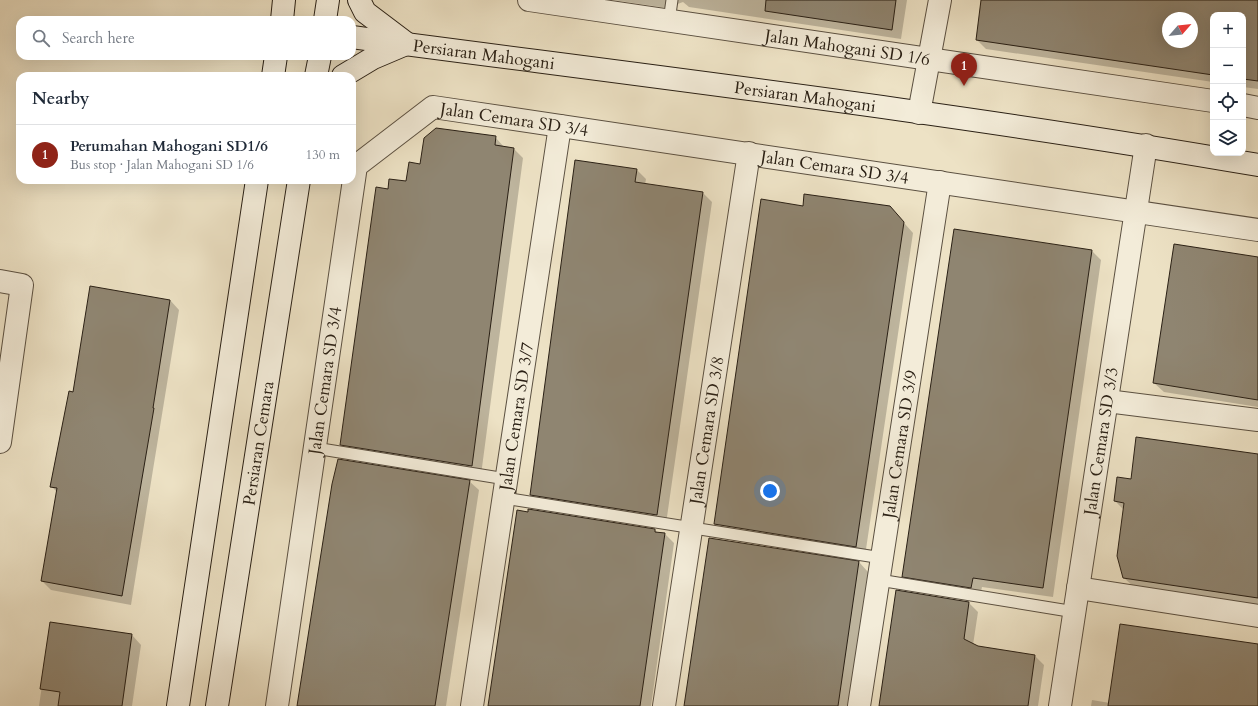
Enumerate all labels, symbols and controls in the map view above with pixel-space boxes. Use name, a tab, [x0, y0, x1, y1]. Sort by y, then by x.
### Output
north arrow	[1162, 12, 1198, 48]
map controls	[1210, 12, 1246, 156]
button: +	[1210, 12, 1246, 48]
search box	[16, 16, 356, 60]
street label: Jalan Mahogani SD 1/6	[760, 24, 932, 71]
icon: search	[30, 27, 52, 49]
text: Search here	[62, 28, 135, 48]
street label: Persiaran Mahogani	[411, 34, 556, 75]
button: −	[1210, 48, 1246, 84]
pin: 1	[951, 53, 977, 86]
street label: Persiaran Mahogani	[733, 76, 878, 118]
button: locate	[1210, 84, 1246, 120]
text: Nearby	[32, 87, 89, 110]
street label: Jalan Cemara SD 3/4	[436, 97, 590, 142]
button: layers	[1210, 120, 1246, 156]
text: Perumahan Mahogani SD1/6	[70, 136, 268, 156]
street label: Jalan Cemara SD 3/4	[756, 145, 911, 190]
text: 1	[42, 146, 48, 164]
text: 130 m	[306, 146, 340, 164]
text: Bus stop · Jalan Mahogani SD 1/6	[70, 156, 254, 174]
street label: Jalan Cemara SD 3/4	[302, 305, 347, 459]
street label: Jalan Cemara SD 3/7	[493, 340, 539, 495]
street label: Jalan Cemara SD 3/8	[684, 355, 730, 509]
street label: Jalan Cemara SD 3/3	[1078, 366, 1124, 520]
street label: Jalan Cemara SD 3/9	[877, 368, 923, 523]
street label: Persiaran Cemara	[237, 379, 280, 507]
your location	[760, 481, 780, 501]

